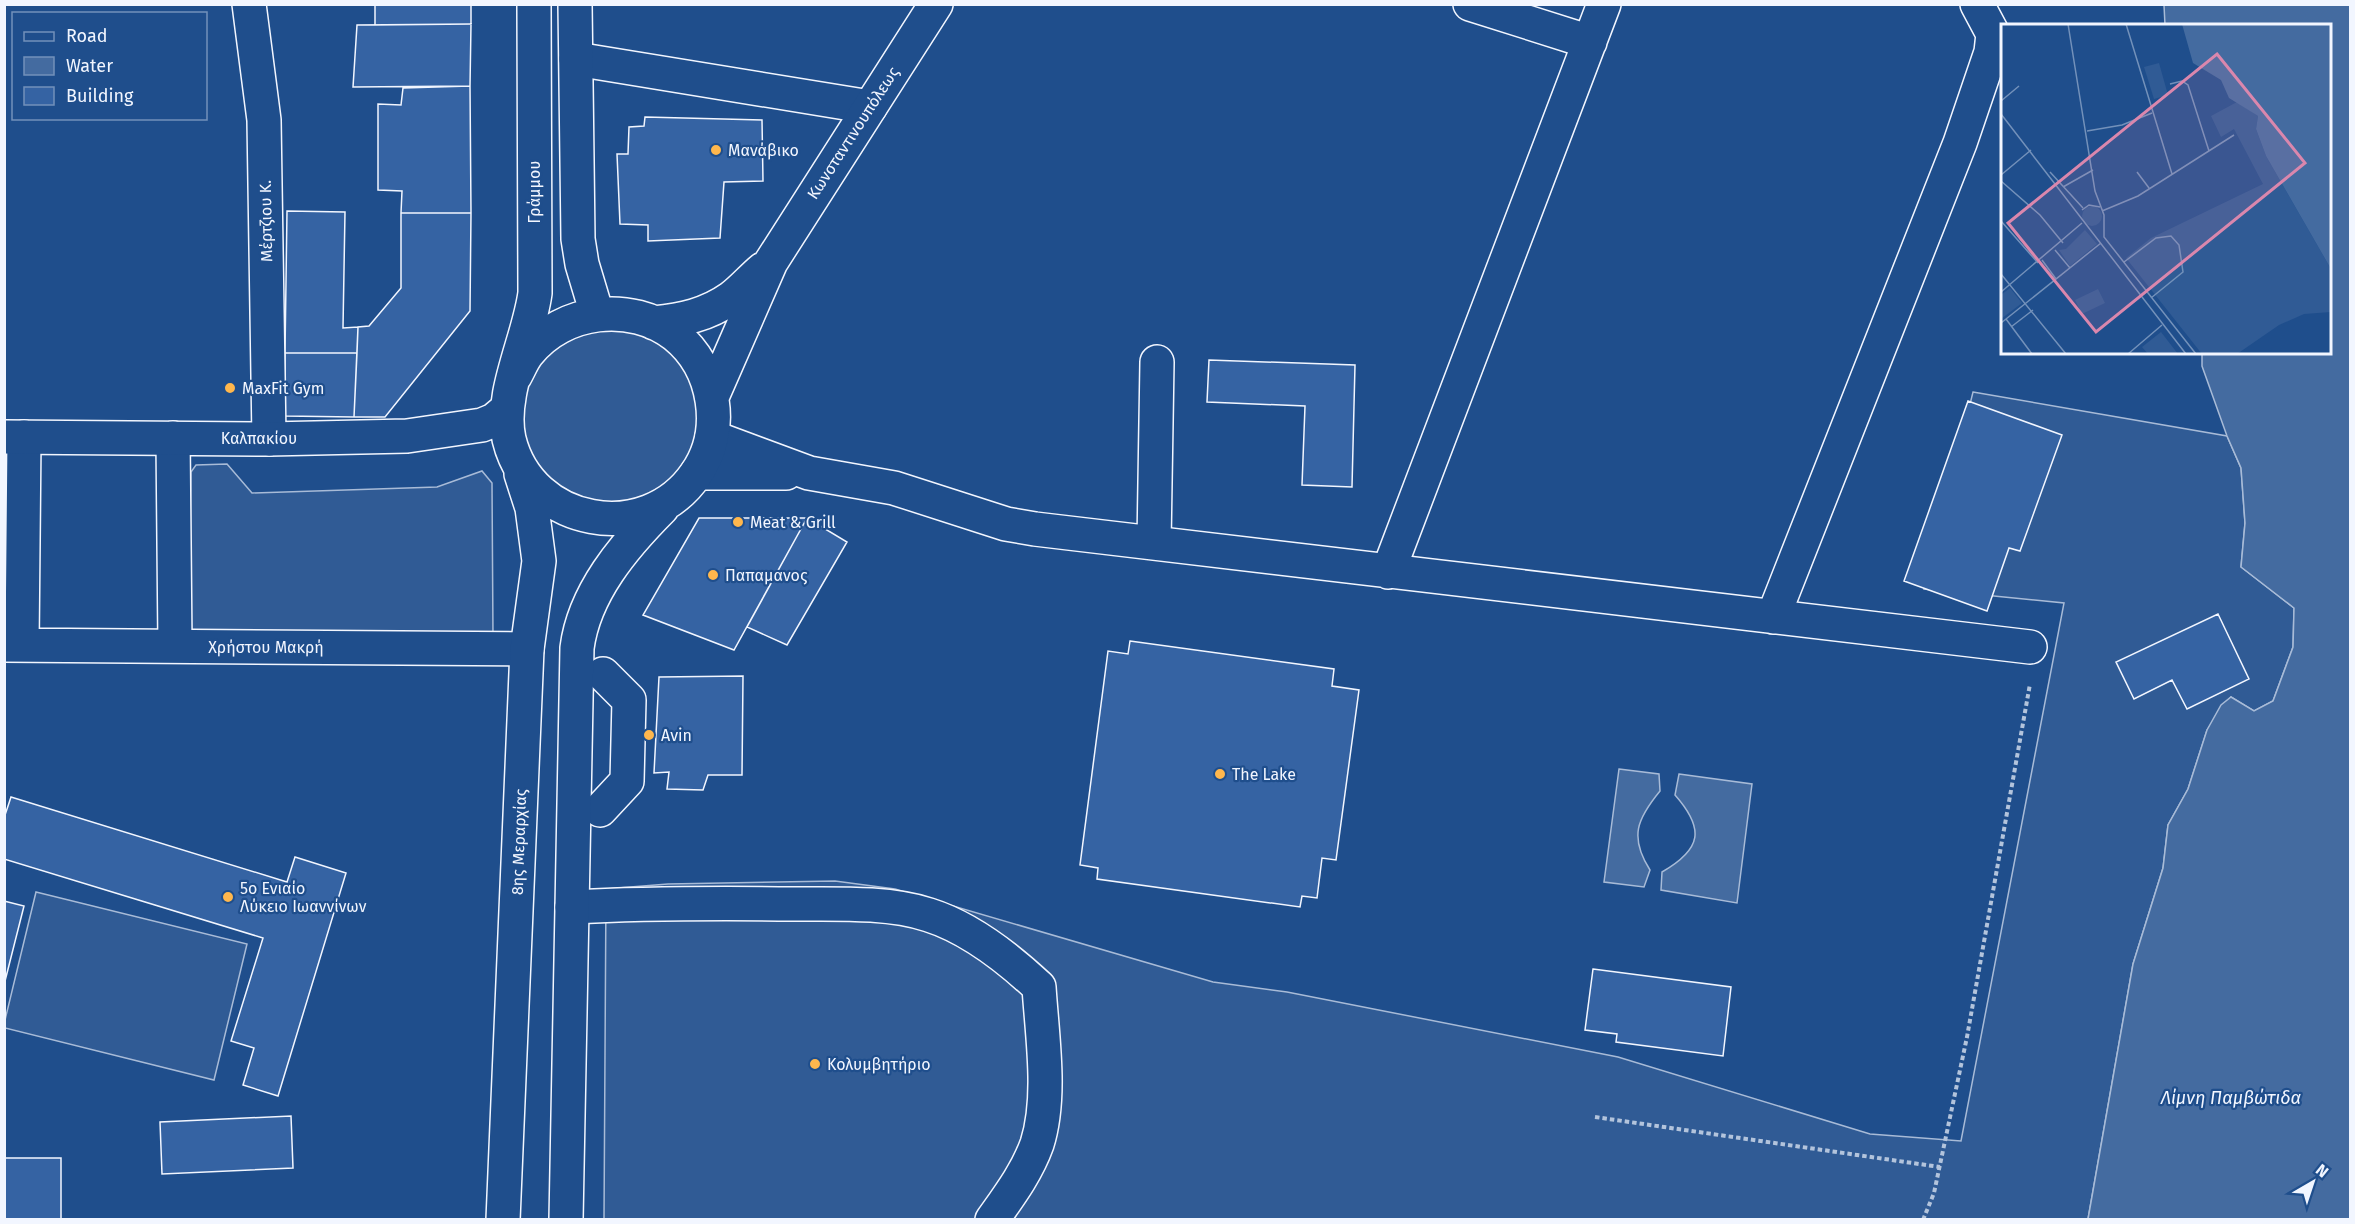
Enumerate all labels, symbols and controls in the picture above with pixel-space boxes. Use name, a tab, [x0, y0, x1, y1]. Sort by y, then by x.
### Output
legend	[12, 12, 207, 120]
inset map	[2001, 24, 2331, 354]
text: Road	[66, 25, 108, 47]
text: Water	[66, 55, 113, 77]
street label: Κωνσταντινουπόλεως	[803, 63, 903, 203]
text: Building	[66, 85, 134, 107]
place label: Μανάβικο	[728, 141, 799, 160]
marker: Μανάβικο	[709, 143, 723, 157]
street label: Γράμμου	[525, 161, 544, 223]
street label: Μέρτζιου Κ.	[256, 180, 276, 262]
place label: MaxFit Gym	[242, 379, 324, 398]
marker: MaxFit Gym	[223, 381, 237, 395]
street label: Καλπακίου	[221, 429, 297, 448]
place label: Meat & Grill	[750, 513, 836, 532]
marker: Meat & Grill	[731, 515, 745, 529]
place label: Παπαμανος	[725, 566, 808, 585]
marker: Παπαμανος	[706, 568, 720, 582]
street label: Χρήστου Μακρή	[208, 638, 324, 657]
place label: Avin	[661, 726, 692, 745]
marker: Avin	[642, 728, 656, 742]
place label: The Lake	[1232, 765, 1296, 784]
marker: The Lake	[1213, 767, 1227, 781]
street label: 8ης Μεραρχίας	[508, 788, 530, 896]
place label: 5ο Ενιαίο Λύκειο Ιωαννίνων	[240, 879, 367, 916]
marker: 5ο Ενιαίο Λύκειο Ιωαννίνων	[221, 890, 235, 904]
place label: Κολυμβητήριο	[827, 1055, 931, 1074]
marker: Κολυμβητήριο	[808, 1057, 822, 1071]
water label: Λίμνη Παμβώτιδα	[2160, 1087, 2302, 1109]
north arrow	[2283, 1152, 2343, 1212]
text: N	[2312, 1160, 2332, 1181]

